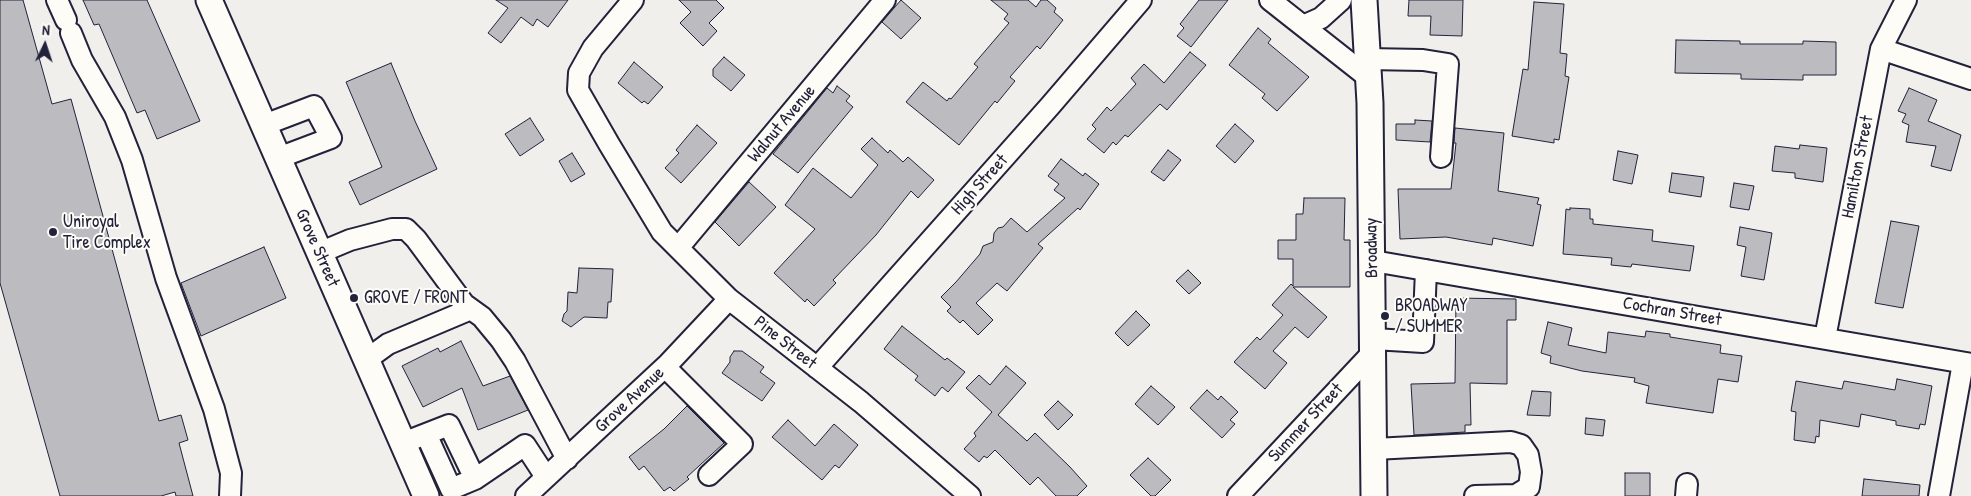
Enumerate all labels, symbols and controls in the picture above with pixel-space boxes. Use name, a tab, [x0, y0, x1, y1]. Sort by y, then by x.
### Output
north arrow	[20, 20, 70, 70]
text: N	[42, 20, 50, 39]
street label: Walnut Avenue	[743, 81, 821, 167]
street label: Hamilton Street	[1837, 114, 1879, 220]
street label: High Street	[947, 150, 1013, 220]
street label: Grove Street	[290, 206, 344, 290]
place label: Uniroyal Tire Complex	[63, 211, 151, 253]
street label: Broadway	[1361, 218, 1383, 278]
marker: Uniroyal Tire Complex	[47, 226, 59, 238]
place label: GROVE / FRONT	[364, 287, 468, 309]
marker: GROVE / FRONT	[348, 292, 360, 304]
street label: Cochran Street	[1621, 293, 1723, 331]
place label: BROADWAY / SUMMER	[1395, 295, 1467, 338]
marker: BROADWAY / SUMMER	[1379, 310, 1391, 322]
street label: Pine Street	[749, 312, 821, 374]
street label: Grove Avenue	[591, 362, 669, 438]
street label: Summer Street	[1264, 379, 1348, 467]

